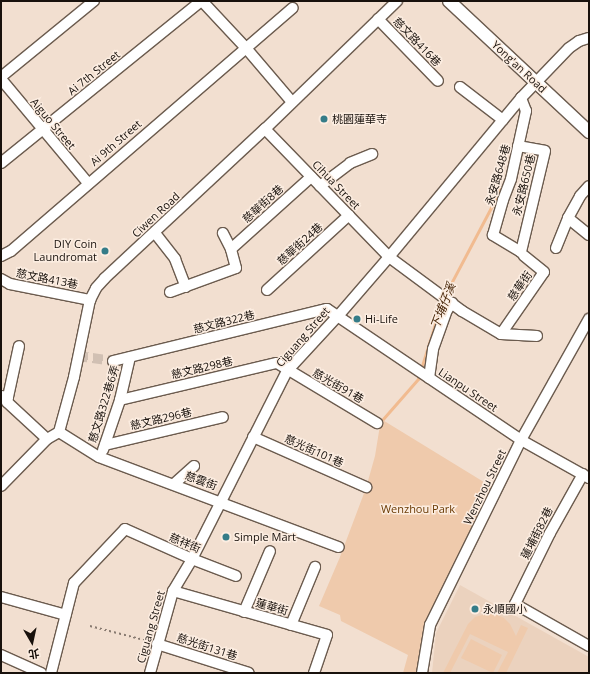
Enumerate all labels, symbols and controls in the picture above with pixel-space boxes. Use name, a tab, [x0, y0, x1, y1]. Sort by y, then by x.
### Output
street label: 慈文路416巷	[390, 15, 444, 69]
street label: Yong'an Road	[489, 38, 549, 96]
street label: Ai 7th Street	[65, 48, 123, 98]
street label: Aiguo Street	[28, 96, 78, 152]
place label: 桃園蓮華寺	[332, 112, 387, 126]
marker: 桃園蓮華寺	[319, 114, 329, 124]
street label: Ai 9th Street	[88, 117, 144, 169]
street label: 永安路648巷	[483, 143, 513, 207]
street label: 永安路650巷	[510, 153, 538, 217]
street label: Cihua Street	[309, 158, 363, 212]
street label: 慈華街8巷	[240, 182, 286, 226]
street label: Ciwen Road	[129, 190, 183, 240]
street label: 慈華街24巷	[275, 220, 325, 268]
place label: DIY Coin Laundromat	[34, 238, 97, 264]
marker: DIY Coin Laundromat	[100, 246, 110, 256]
street label: 慈文路413巷	[15, 267, 79, 291]
street label: 慈華街	[505, 269, 535, 303]
water label: 下埔仔溪	[428, 281, 458, 331]
street label: Ciguang Street	[273, 304, 333, 370]
street label: 慈文路322巷	[192, 308, 256, 336]
place label: Hi-Life	[365, 312, 398, 326]
marker: Hi-Life	[352, 314, 362, 324]
street label: 慈文路298巷	[170, 354, 234, 382]
street label: 慈文路322巷6弄	[86, 364, 122, 444]
street label: Lianpu Street	[436, 365, 500, 415]
street label: 慈光街91巷	[310, 366, 366, 406]
street label: 慈文路296巷	[129, 405, 193, 433]
street label: 慈光街101巷	[283, 432, 345, 470]
street label: Wenzhou Street	[461, 447, 509, 527]
street label: 慈雲街	[183, 469, 219, 493]
park label: Wenzhou Park	[381, 502, 455, 516]
street label: 蓮埔街82巷	[518, 505, 556, 561]
street label: 慈祥街	[167, 530, 203, 556]
place label: Simple Mart	[234, 530, 296, 544]
marker: Simple Mart	[221, 532, 231, 542]
street label: Ciguang Street	[134, 589, 168, 665]
street label: 蓮華街	[254, 596, 290, 618]
place label: 永順國小	[483, 602, 527, 616]
marker: 永順國小	[470, 604, 480, 614]
north arrow	[12, 622, 52, 662]
street label: 慈光街131巷	[175, 631, 239, 663]
text: 北	[27, 646, 41, 663]

